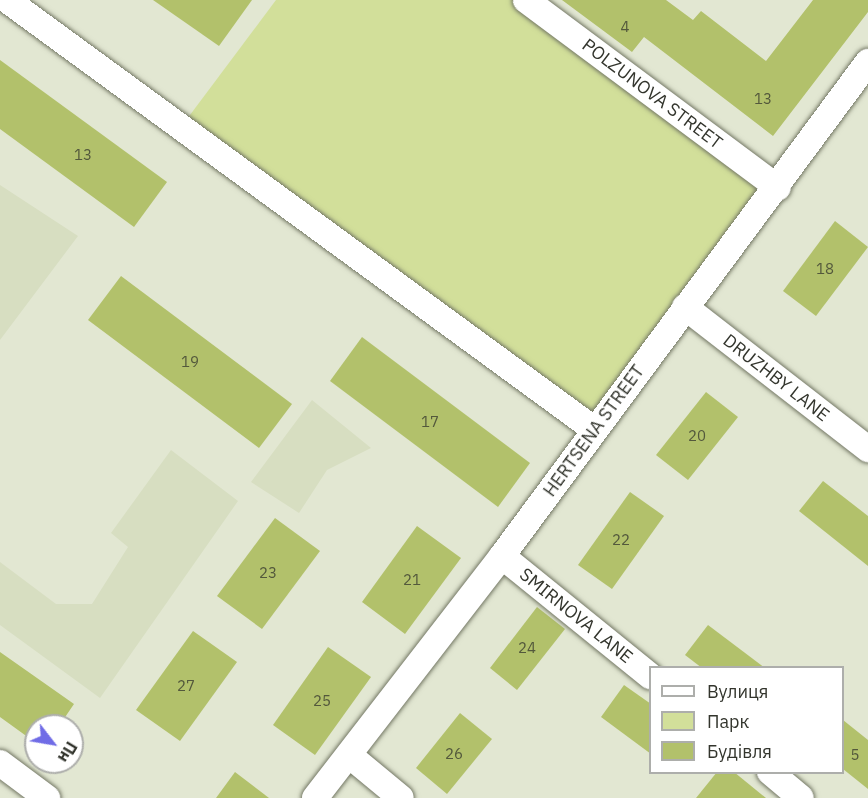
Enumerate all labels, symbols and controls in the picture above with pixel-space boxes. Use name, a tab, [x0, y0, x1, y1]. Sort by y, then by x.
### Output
house number: 4	[621, 18, 629, 36]
street label: POLZUNOVA STREET	[578, 34, 726, 154]
house number: 13	[754, 90, 772, 108]
house number: 13	[74, 146, 92, 164]
house number: 18	[816, 260, 834, 278]
street label: DRUZHBY LANE	[719, 330, 833, 426]
house number: 19	[181, 353, 199, 371]
street label: HERTSENA STREET	[539, 361, 649, 501]
house number: 17	[421, 413, 439, 431]
house number: 20	[688, 427, 706, 445]
house number: 22	[612, 531, 630, 549]
house number: 23	[259, 564, 277, 582]
street label: SMIRNOVA LANE	[515, 564, 637, 668]
house number: 21	[403, 571, 421, 589]
house number: 24	[518, 639, 536, 657]
legend	[649, 666, 844, 774]
house number: 27	[177, 677, 195, 695]
text: Вулиця	[707, 680, 768, 703]
house number: 25	[313, 692, 331, 710]
text: Парк	[707, 710, 749, 733]
north arrow	[24, 714, 84, 774]
text: Пн	[54, 738, 82, 766]
text: Будівля	[707, 740, 772, 763]
house number: 26	[445, 745, 463, 763]
house number: 5	[851, 746, 859, 764]

